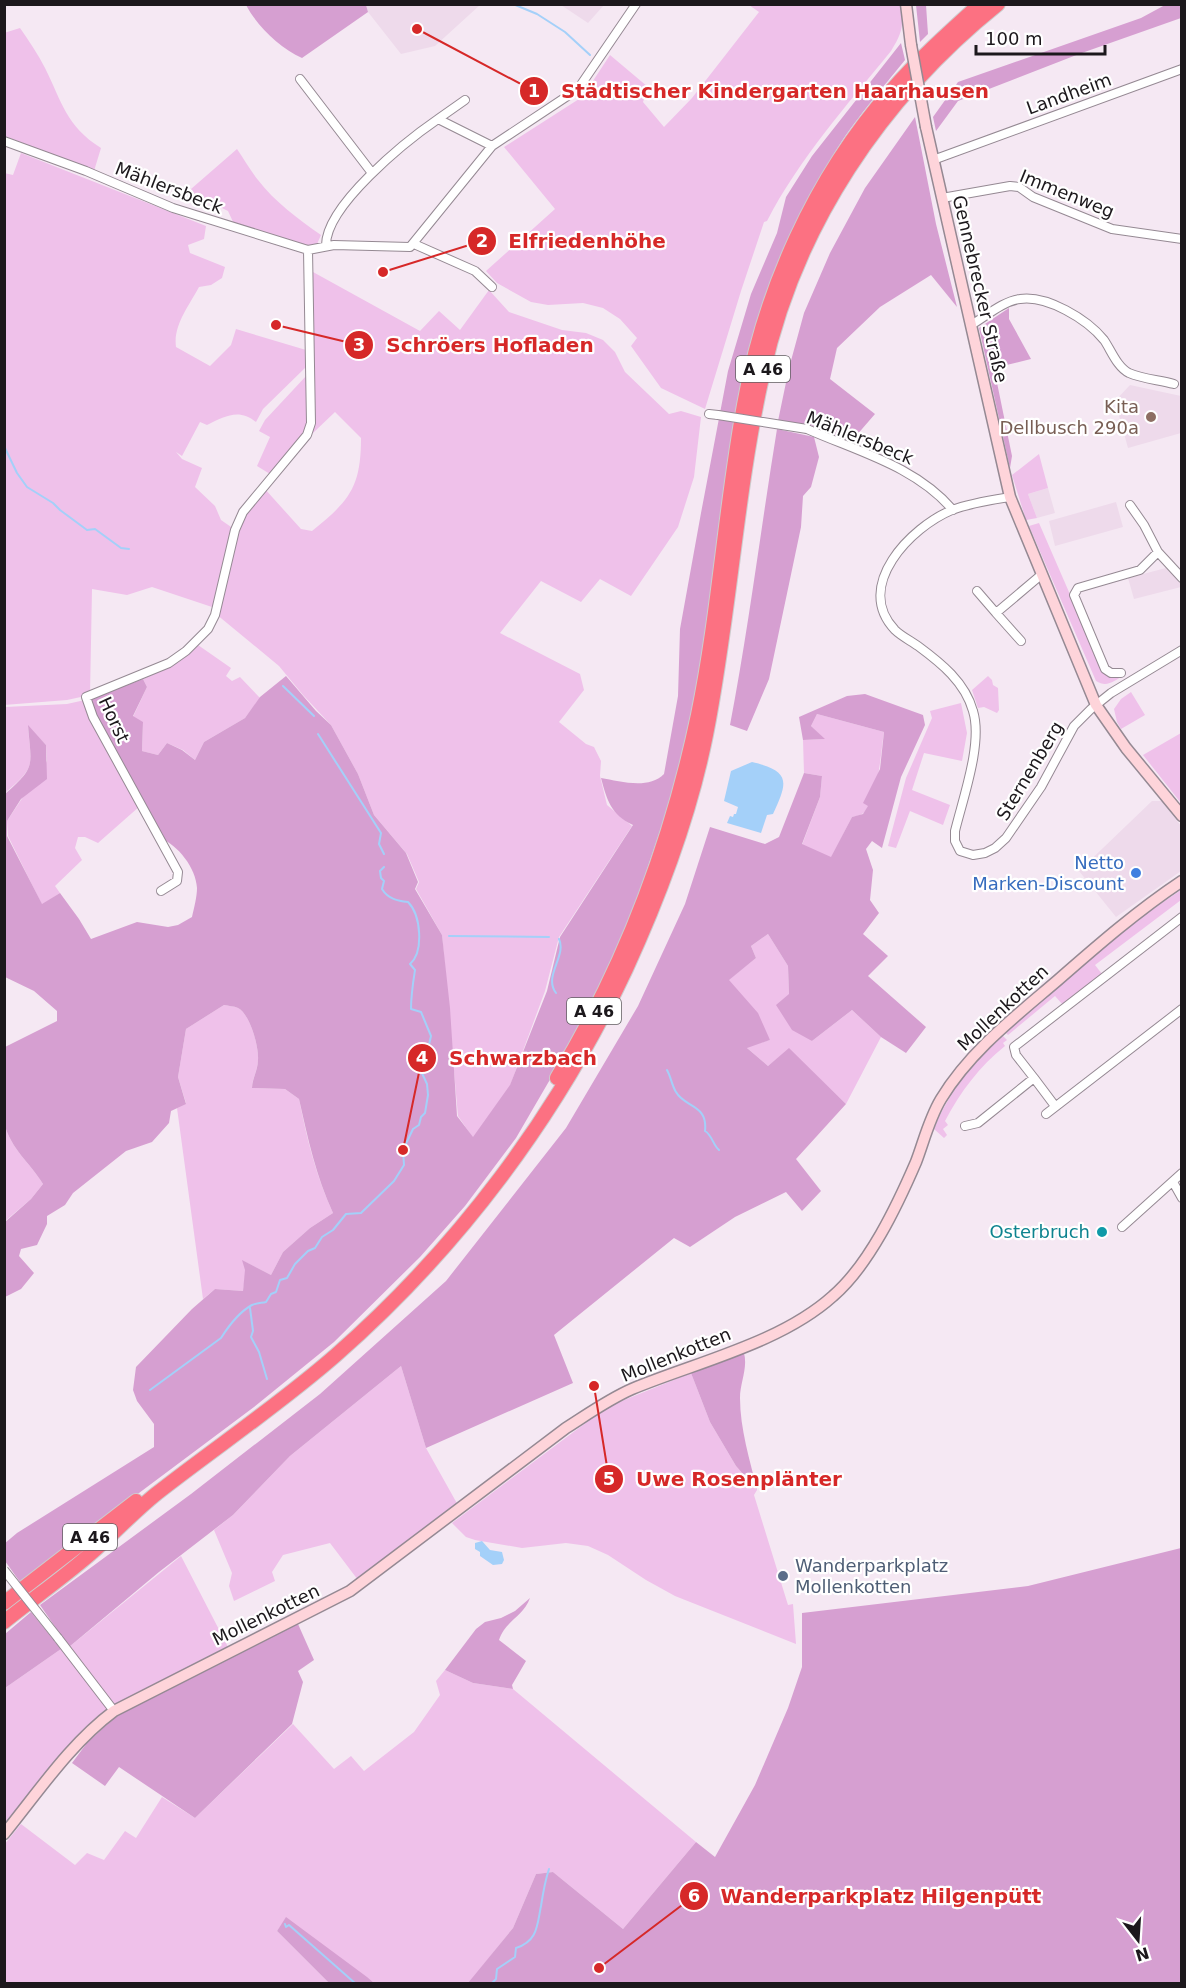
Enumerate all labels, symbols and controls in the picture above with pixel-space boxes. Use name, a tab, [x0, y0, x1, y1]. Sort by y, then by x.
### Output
scale bar	[976, 18, 1105, 56]
text: 100 m	[985, 28, 1043, 49]
street label: Landheim	[1023, 68, 1114, 119]
callout: Städtischer Kindergarten Haarhausen	[519, 72, 1001, 110]
text: Städtischer Kindergarten Haarhausen	[561, 79, 989, 103]
text: 1	[528, 80, 540, 101]
street label: Mählersbeck	[112, 157, 227, 218]
street label: Immenweg	[1017, 165, 1118, 222]
street label: Gennebrecker Straße	[949, 193, 1012, 385]
callout: Elfriedenhöhe	[467, 222, 678, 260]
text: Elfriedenhöhe	[508, 229, 666, 253]
text: 2	[476, 230, 488, 251]
callout: Schröers Hofladen	[344, 326, 606, 364]
text: Schröers Hofladen	[386, 333, 594, 357]
text: 3	[353, 334, 365, 355]
road number: A 46	[736, 356, 790, 382]
place label: Kita Dellbusch 290a	[999, 396, 1139, 438]
street label: Mählersbeck	[804, 407, 917, 469]
marker: Kita Dellbusch 290a	[1144, 410, 1158, 424]
street label: Horst	[95, 693, 134, 746]
street label: Sternenberg	[992, 718, 1067, 824]
place label: Netto Marken-Discount	[972, 852, 1124, 894]
marker: Netto Marken-Discount	[1129, 866, 1143, 880]
street label: Mollenkotten	[953, 960, 1052, 1055]
road number: A 46	[567, 998, 621, 1024]
callout: Schwarzbach	[407, 1039, 609, 1077]
text: Schwarzbach	[449, 1046, 597, 1070]
text: 4	[416, 1047, 428, 1068]
place label: Osterbruch	[989, 1221, 1090, 1242]
marker: Osterbruch	[1095, 1225, 1109, 1239]
street label: Mollenkotten	[618, 1323, 734, 1386]
callout: Uwe Rosenplänter	[594, 1460, 854, 1498]
text: Uwe Rosenplänter	[636, 1467, 842, 1491]
text: 5	[603, 1468, 615, 1489]
road number: A 46	[63, 1524, 117, 1550]
place label: Wanderparkplatz Mollenkotten	[795, 1555, 948, 1597]
marker: Wanderparkplatz Mollenkotten	[776, 1569, 790, 1583]
street label: Mollenkotten	[209, 1580, 323, 1650]
callout: Wanderparkplatz Hilgenpütt	[679, 1877, 1054, 1915]
text: Wanderparkplatz Hilgenpütt	[721, 1884, 1042, 1908]
text: 6	[688, 1885, 700, 1906]
north arrow	[1108, 1910, 1168, 1970]
text: N	[1133, 1943, 1151, 1965]

